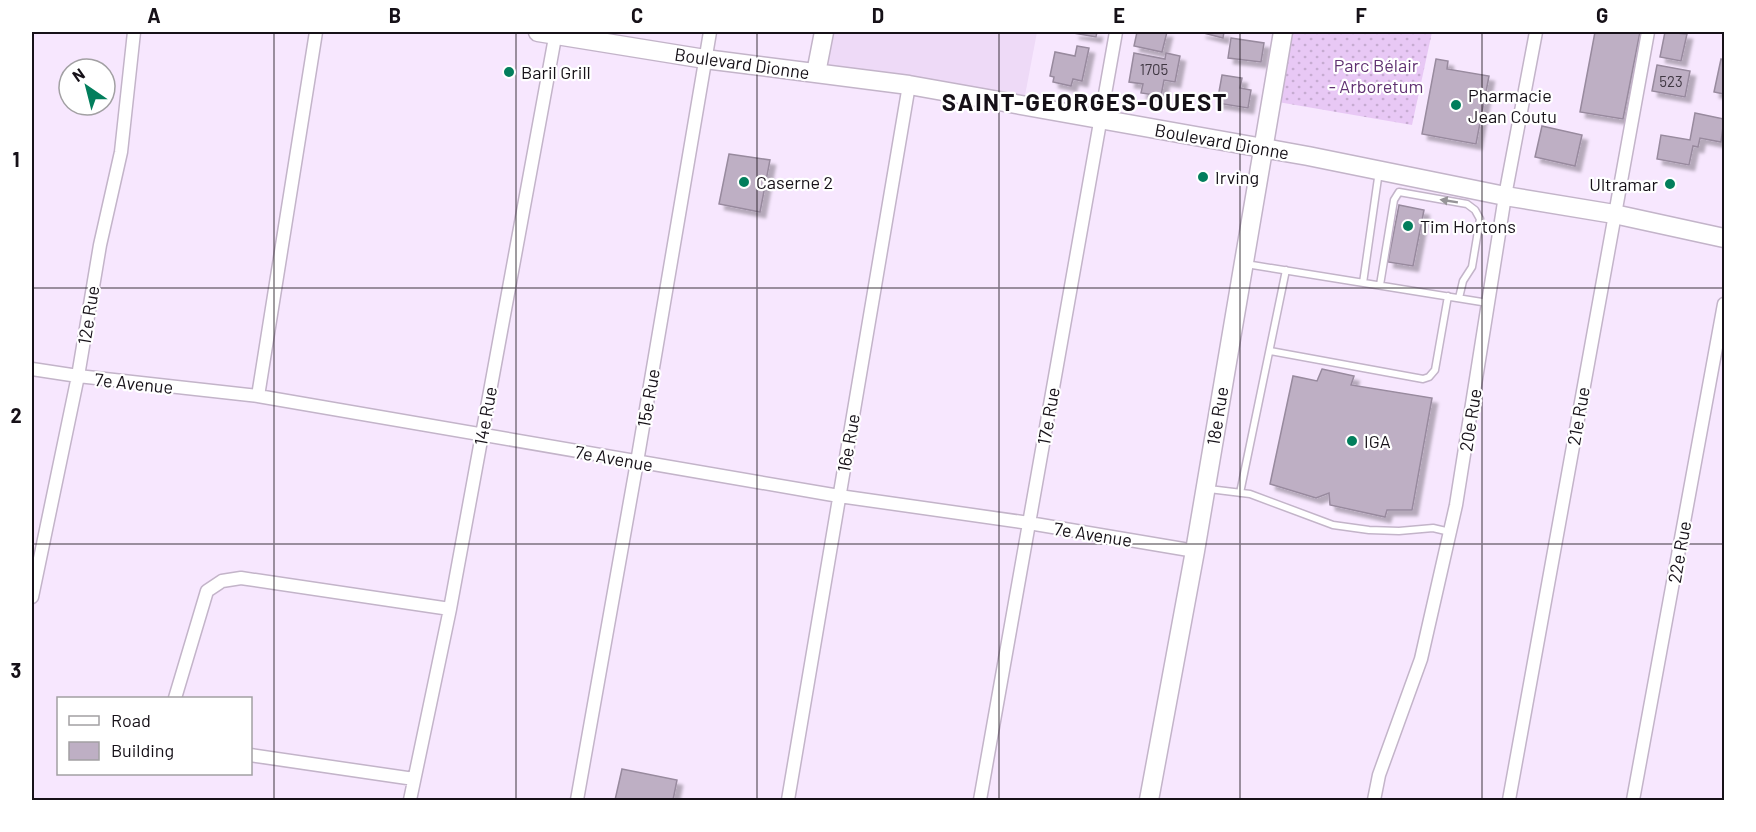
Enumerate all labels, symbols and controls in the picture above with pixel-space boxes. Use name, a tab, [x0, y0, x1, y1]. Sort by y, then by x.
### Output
text: A	[147, 3, 161, 27]
text: B	[389, 3, 401, 27]
text: C	[631, 3, 643, 27]
text: D	[872, 3, 884, 27]
text: E	[1113, 3, 1125, 27]
text: F	[1355, 3, 1367, 27]
text: G	[1596, 3, 1608, 27]
street label: Boulevard Dionne	[673, 43, 811, 83]
park label: Parc Bélair - Arboretum	[1329, 54, 1423, 97]
north arrow	[57, 57, 117, 117]
house number: 1705	[1140, 60, 1168, 78]
place label: Baril Grill	[521, 61, 591, 83]
text: N	[68, 63, 88, 85]
marker: Baril Grill	[502, 65, 516, 79]
house number: 523	[1659, 72, 1683, 90]
place label: Pharmacie Jean Coutu	[1468, 84, 1557, 127]
district label: SAINT-GEORGES-OUEST	[942, 87, 1228, 116]
marker: Pharmacie Jean Coutu	[1449, 98, 1463, 112]
street label: Boulevard Dionne	[1153, 118, 1291, 164]
text: 1	[12, 147, 20, 171]
place label: Irving	[1215, 166, 1259, 188]
marker: Irving	[1196, 170, 1210, 184]
place label: Caserne 2	[756, 171, 833, 193]
place label: Ultramar	[1589, 173, 1658, 195]
marker: Caserne 2	[737, 175, 751, 189]
marker: Ultramar	[1663, 177, 1677, 191]
one-way arrow	[1440, 196, 1459, 205]
place label: Tim Hortons	[1420, 215, 1516, 237]
marker: Tim Hortons	[1401, 219, 1415, 233]
street label: 12e Rue	[72, 284, 104, 346]
street label: 15e Rue	[632, 367, 664, 429]
street label: 7e Avenue	[94, 368, 174, 398]
street label: 14e Rue	[469, 385, 501, 447]
street label: 17e Rue	[1032, 385, 1064, 447]
street label: 18e Rue	[1202, 385, 1232, 447]
street label: 21e Rue	[1562, 385, 1594, 447]
street label: 20e Rue	[1454, 387, 1486, 453]
text: 2	[10, 403, 22, 427]
street label: 16e Rue	[832, 412, 864, 474]
place label: IGA	[1364, 430, 1391, 452]
marker: IGA	[1345, 434, 1359, 448]
street label: 7e Avenue	[573, 440, 655, 476]
street label: 7e Avenue	[1052, 517, 1134, 551]
street label: 22e Rue	[1663, 519, 1695, 585]
text: 3	[11, 658, 21, 682]
legend	[57, 697, 252, 775]
text: Road	[111, 709, 151, 731]
text: Building	[111, 739, 174, 761]

